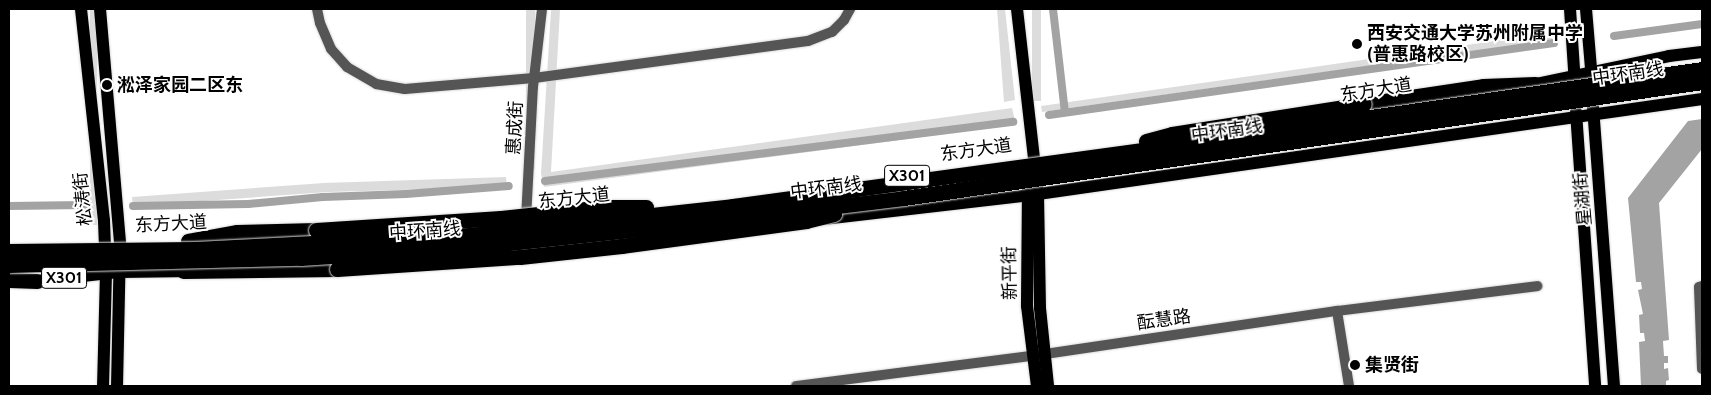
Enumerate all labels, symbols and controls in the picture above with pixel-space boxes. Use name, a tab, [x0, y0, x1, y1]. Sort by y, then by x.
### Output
place label: 西安交通大学苏州附属中学 (普惠路校区)	[1367, 23, 1583, 66]
marker: 西安交通大学苏州附属中学 (普惠路校区)	[1351, 38, 1363, 50]
street label: 中环南线	[1591, 58, 1665, 90]
place label: 淞泽家园二区东	[117, 74, 243, 96]
street label: 东方大道	[1339, 74, 1413, 106]
marker: 淞泽家园二区东	[101, 79, 113, 91]
street label: 惠成街	[503, 100, 527, 156]
street label: 中环南线	[1190, 115, 1264, 147]
street label: 东方大道	[939, 134, 1013, 166]
road number: X301	[883, 162, 931, 190]
street label: 松涛街	[69, 171, 97, 227]
street label: 星湖街	[1570, 171, 1596, 227]
street label: 中环南线	[789, 173, 863, 203]
street label: 东方大道	[537, 183, 611, 213]
street label: 东方大道	[134, 211, 208, 237]
street label: 中环南线	[388, 218, 462, 244]
street label: 新平街	[999, 246, 1021, 300]
road number: X301	[40, 264, 88, 292]
street label: 酝慧路	[1136, 306, 1192, 334]
place label: 集贤街	[1365, 354, 1419, 376]
marker: 集贤街	[1349, 359, 1361, 371]

